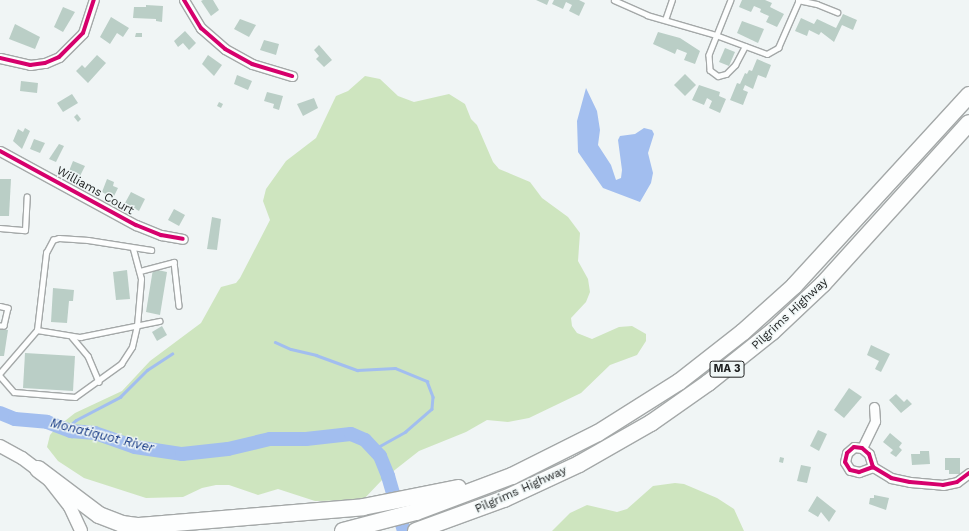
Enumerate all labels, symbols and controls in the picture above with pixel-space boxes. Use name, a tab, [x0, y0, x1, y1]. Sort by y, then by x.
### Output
street label: Williams Court	[54, 164, 136, 218]
street label: Pilgrims Highway	[749, 275, 831, 353]
road number: MA 3	[709, 360, 745, 378]
water label: Monatiquot River	[48, 416, 156, 456]
street label: Pilgrims Highway	[473, 463, 569, 517]

